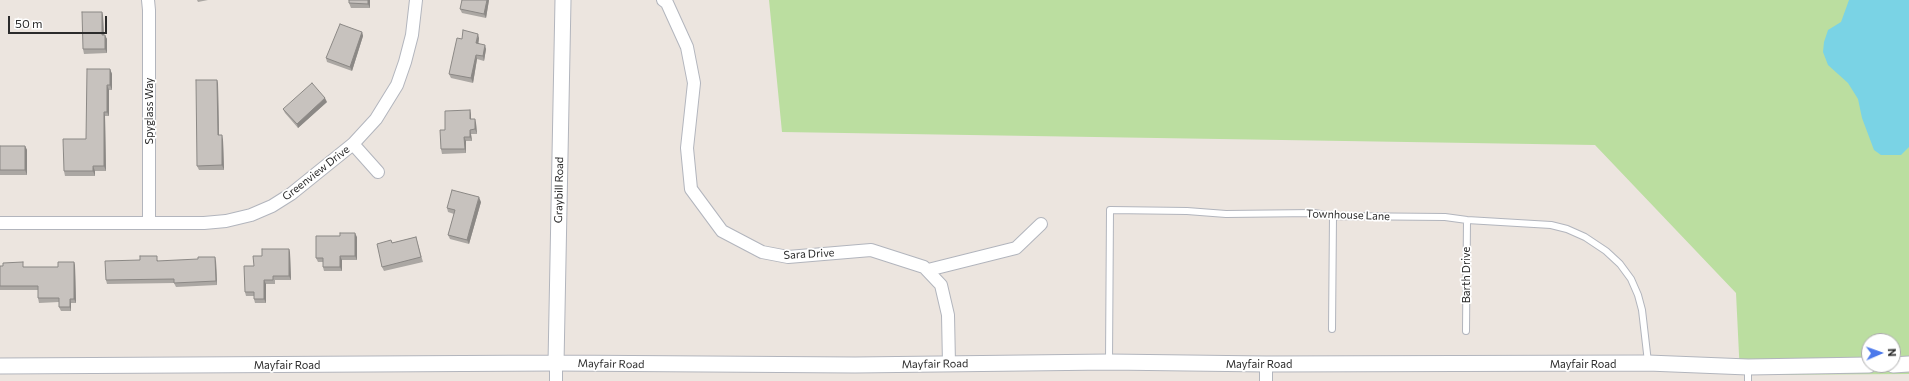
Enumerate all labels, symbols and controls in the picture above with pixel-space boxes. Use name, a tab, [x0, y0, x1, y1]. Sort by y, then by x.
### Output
scale bar	[10, 8, 109, 34]
text: 50 m	[15, 16, 43, 30]
street label: Spyglass Way	[142, 78, 156, 144]
street label: Greenview Drive	[280, 143, 352, 203]
street label: Graybill Road	[552, 157, 566, 223]
street label: Townhouse Lane	[1306, 207, 1390, 223]
street label: Sara Drive	[783, 246, 835, 262]
street label: Barth Drive	[1459, 247, 1473, 303]
north arrow	[1861, 333, 1901, 373]
text: N	[1886, 348, 1899, 357]
street label: Mayfair Road	[578, 357, 644, 371]
street label: Mayfair Road	[902, 357, 968, 371]
street label: Mayfair Road	[1226, 357, 1292, 371]
street label: Mayfair Road	[1550, 357, 1616, 371]
street label: Mayfair Road	[254, 358, 320, 372]

